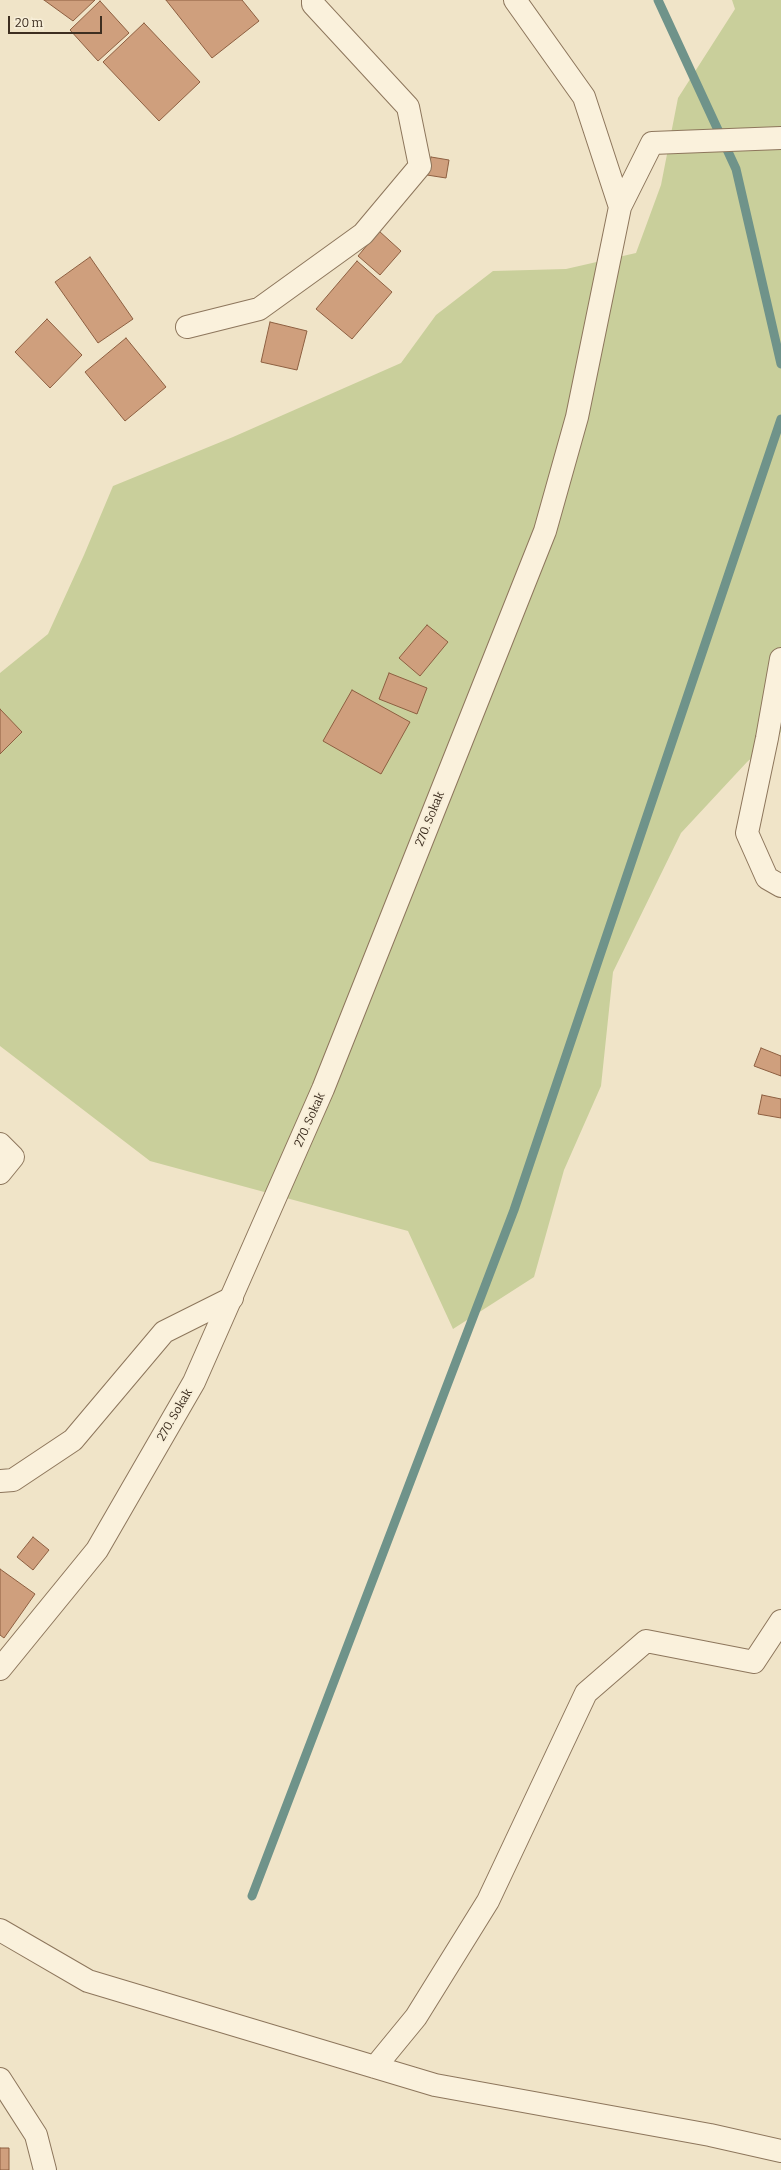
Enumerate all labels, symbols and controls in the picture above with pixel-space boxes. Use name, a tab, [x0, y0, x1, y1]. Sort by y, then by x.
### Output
scale bar	[10, 8, 104, 34]
text: 20 m	[15, 16, 43, 30]
street label: 270. Sokak	[412, 789, 448, 849]
street label: 270. Sokak	[292, 1091, 328, 1149]
street label: 270. Sokak	[154, 1386, 196, 1444]

